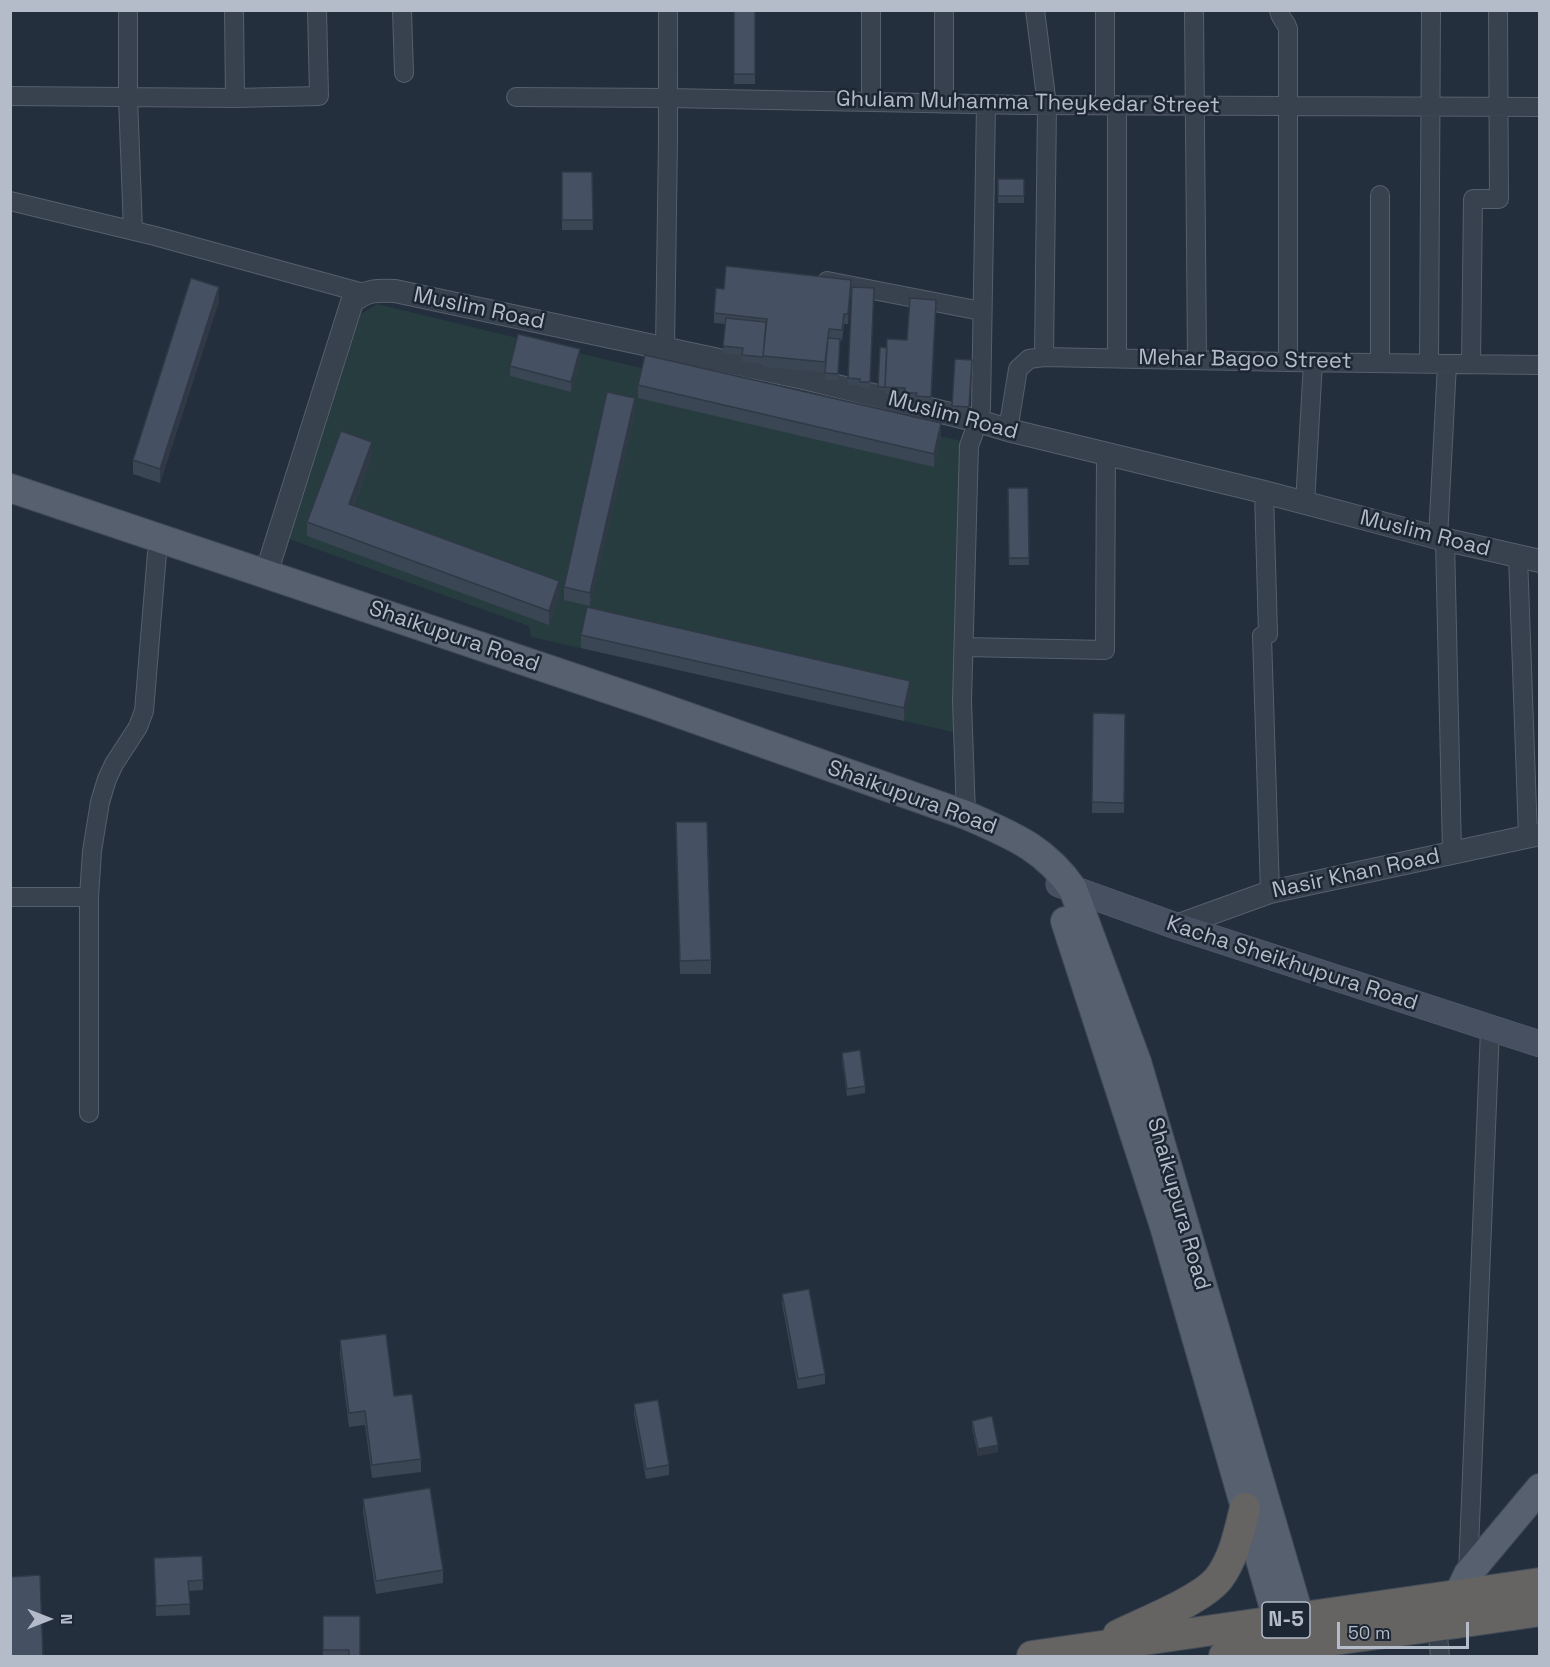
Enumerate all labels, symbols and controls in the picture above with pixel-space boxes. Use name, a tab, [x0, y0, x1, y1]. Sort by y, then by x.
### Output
street label: Ghulam Muhamma Theykedar Street	[836, 86, 1220, 120]
street label: Muslim Road	[411, 282, 547, 336]
street label: Mehar Bagoo Street	[1138, 345, 1352, 375]
street label: Muslim Road	[885, 386, 1021, 446]
street label: Muslim Road	[1357, 505, 1493, 563]
street label: Shaikupura Road	[365, 596, 543, 678]
street label: Shaikupura Road	[824, 755, 1000, 841]
street label: Nasir Khan Road	[1270, 843, 1442, 905]
street label: Kacha Sheikhupura Road	[1163, 911, 1421, 1017]
street label: Shaikupura Road	[1141, 1115, 1215, 1293]
north arrow	[18, 1589, 78, 1649]
road number: N-5	[1262, 1602, 1310, 1638]
scale bar	[1340, 1610, 1472, 1648]
text: N	[56, 1614, 77, 1624]
text: 50 m	[1348, 1621, 1390, 1644]

